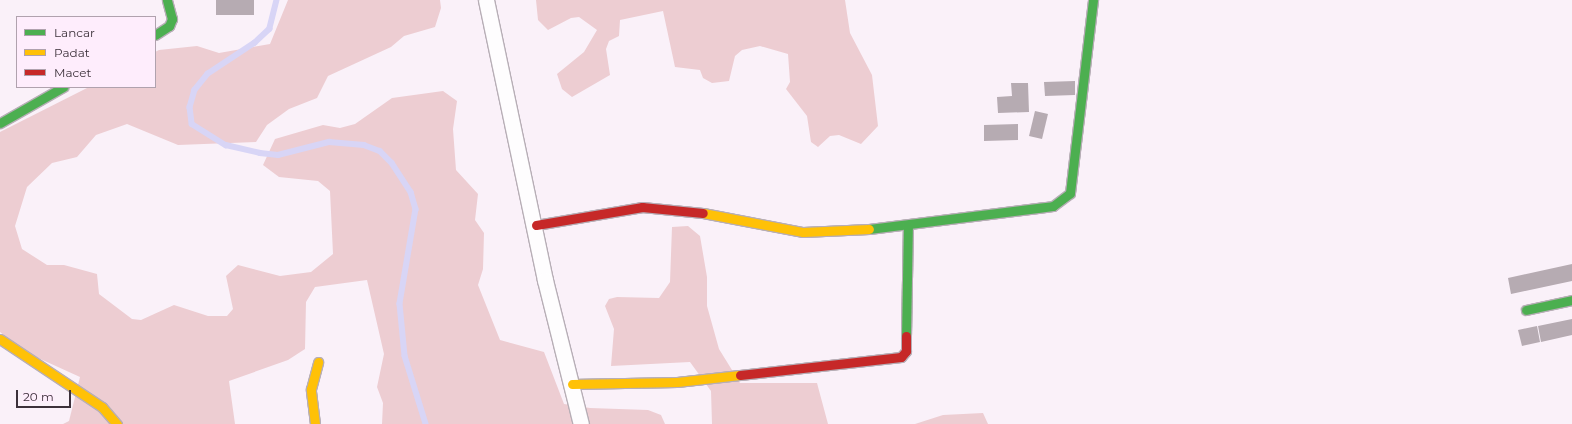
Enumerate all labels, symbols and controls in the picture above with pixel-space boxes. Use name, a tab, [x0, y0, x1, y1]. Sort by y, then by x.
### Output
legend	[16, 16, 156, 88]
text: Lancar	[54, 25, 95, 40]
text: Padat	[54, 45, 90, 60]
text: Macet	[54, 65, 91, 80]
scale bar	[18, 382, 73, 408]
text: 20 m	[23, 389, 54, 404]

